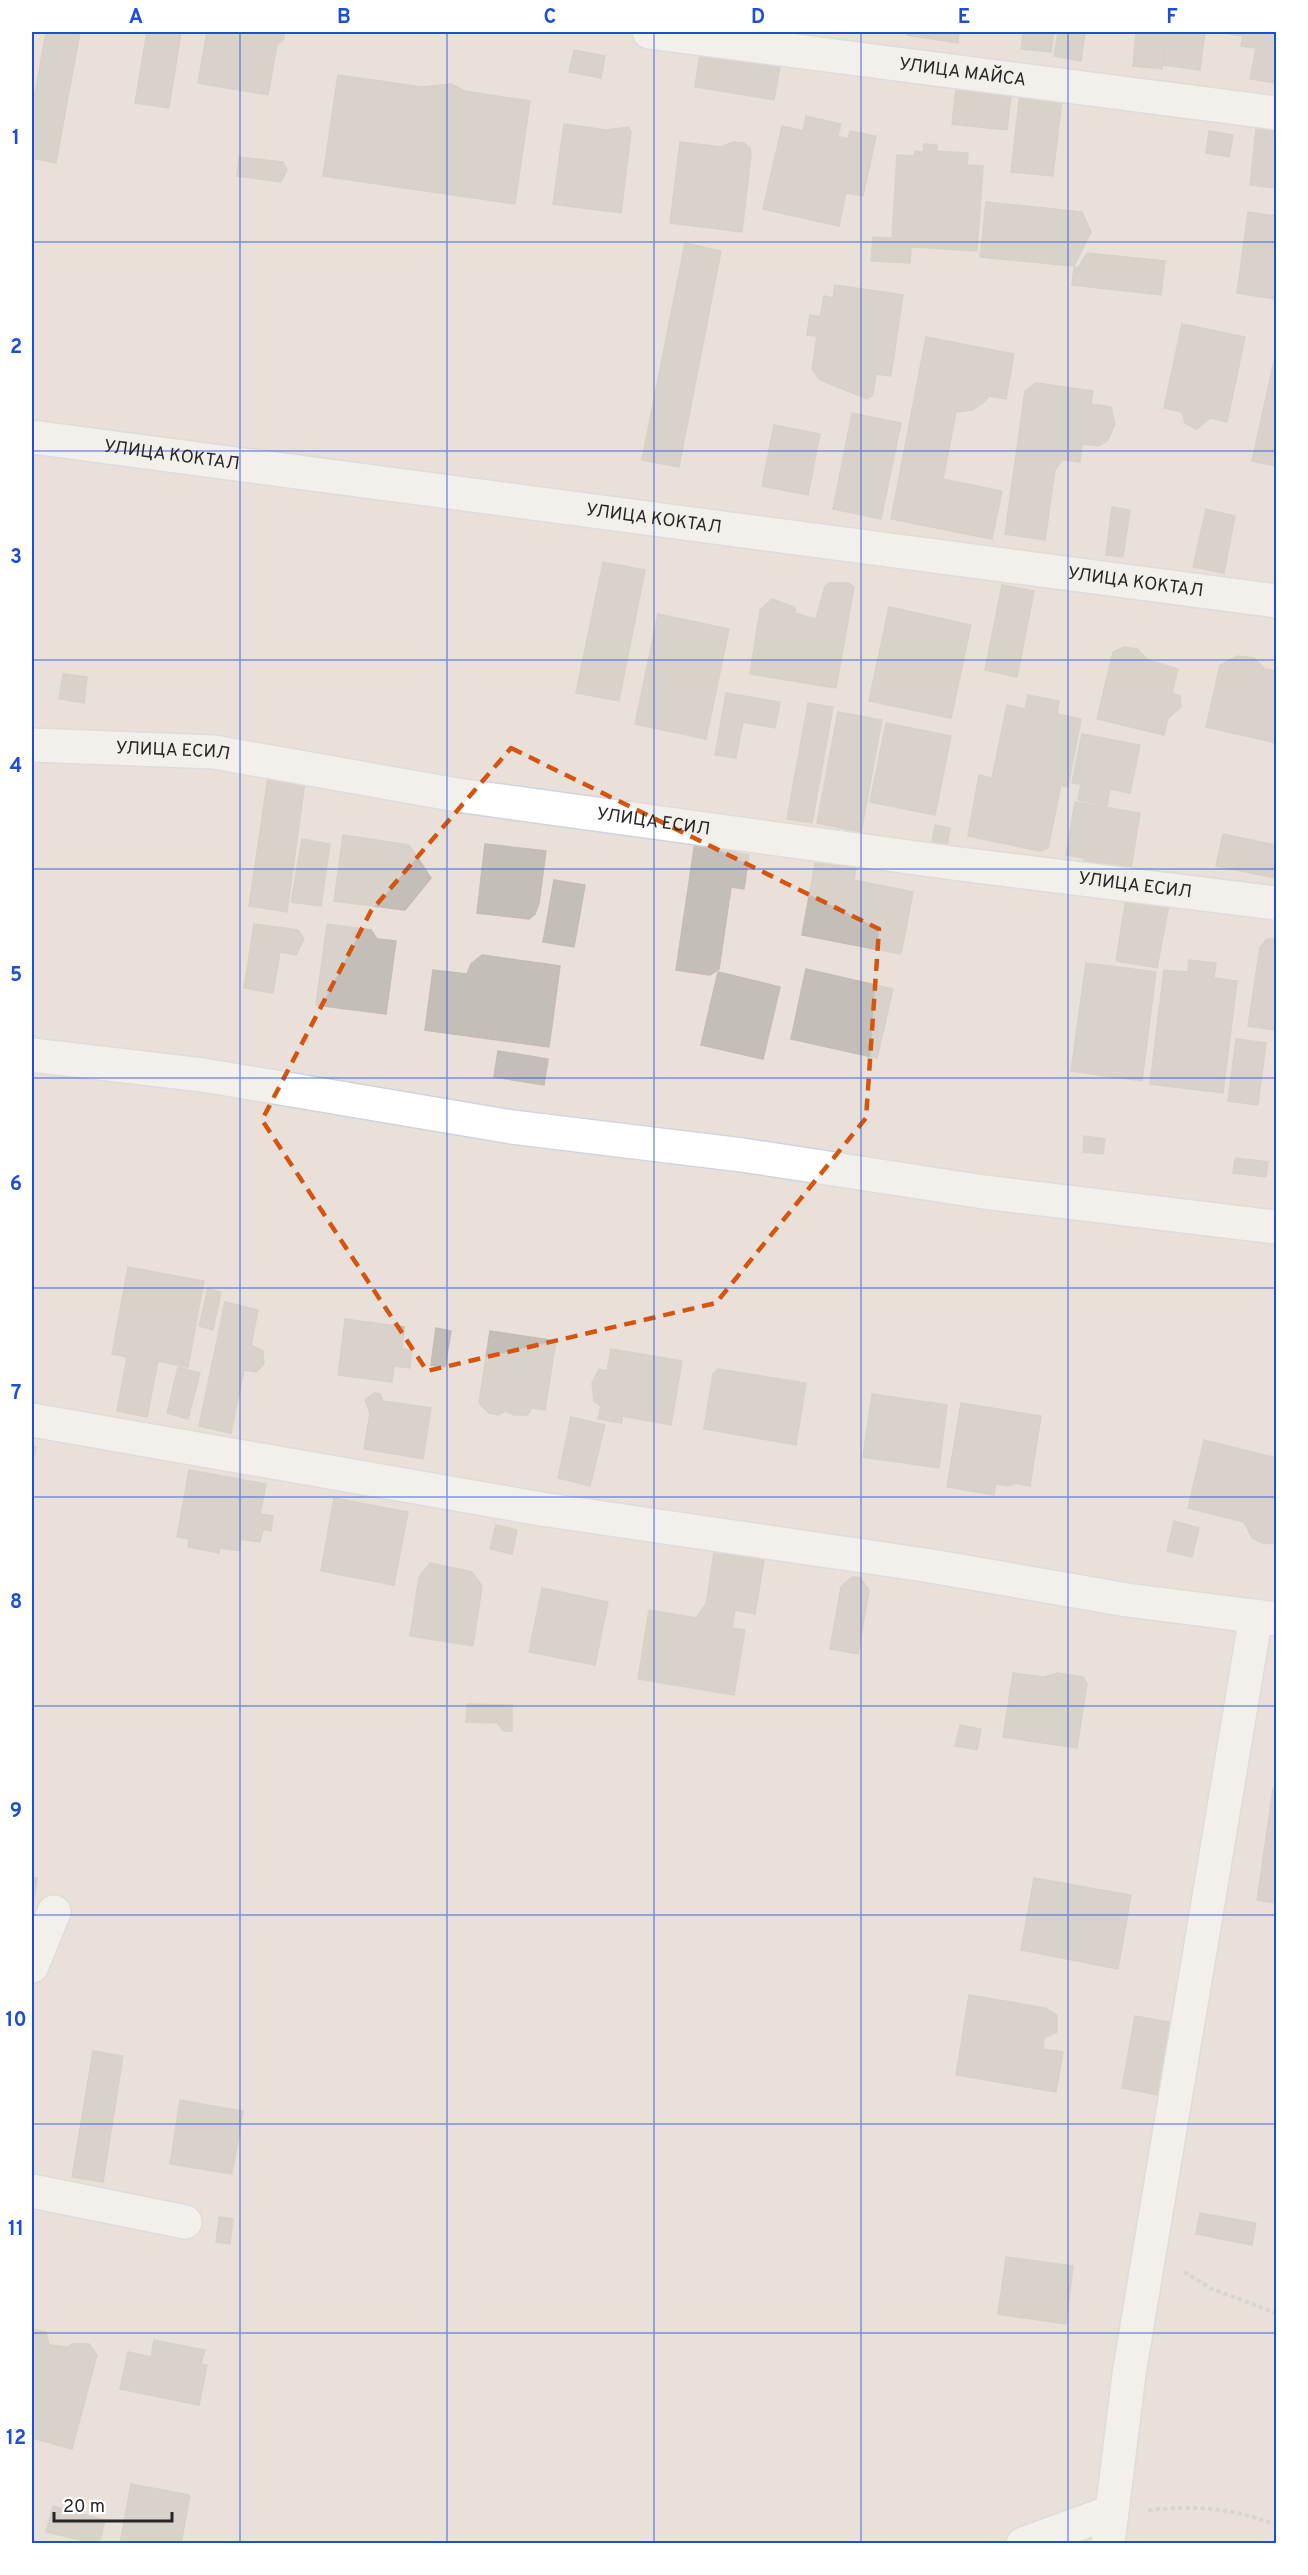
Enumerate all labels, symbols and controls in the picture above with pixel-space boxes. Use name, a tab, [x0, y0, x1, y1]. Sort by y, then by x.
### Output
text: A	[129, 5, 143, 31]
text: B	[337, 5, 351, 31]
text: C	[544, 5, 556, 31]
text: D	[751, 5, 765, 31]
text: E	[958, 5, 970, 31]
text: F	[1166, 5, 1178, 31]
street label: УЛИЦА МАЙСА	[897, 53, 1027, 92]
text: 1	[12, 126, 20, 152]
text: 2	[10, 335, 22, 361]
street label: УЛИЦА КОКТАЛ	[102, 435, 241, 476]
street label: УЛИЦА КОКТАЛ	[584, 499, 723, 539]
text: 3	[10, 545, 22, 571]
street label: УЛИЦА КОКТАЛ	[1066, 562, 1205, 603]
street label: УЛИЦА ЕСИЛ	[115, 737, 232, 766]
text: 4	[10, 754, 22, 780]
street label: УЛИЦА ЕСИЛ	[595, 803, 711, 841]
street label: УЛИЦА ЕСИЛ	[1077, 867, 1193, 904]
text: 5	[10, 963, 22, 989]
text: 6	[10, 1172, 22, 1198]
text: 7	[11, 1381, 21, 1407]
text: 8	[10, 1590, 22, 1616]
text: 9	[10, 1799, 22, 1825]
text: 10	[5, 2008, 27, 2034]
text: 11	[8, 2217, 24, 2243]
text: 12	[6, 2426, 26, 2452]
scale bar	[54, 2485, 172, 2523]
text: 20 m	[63, 2496, 105, 2519]

